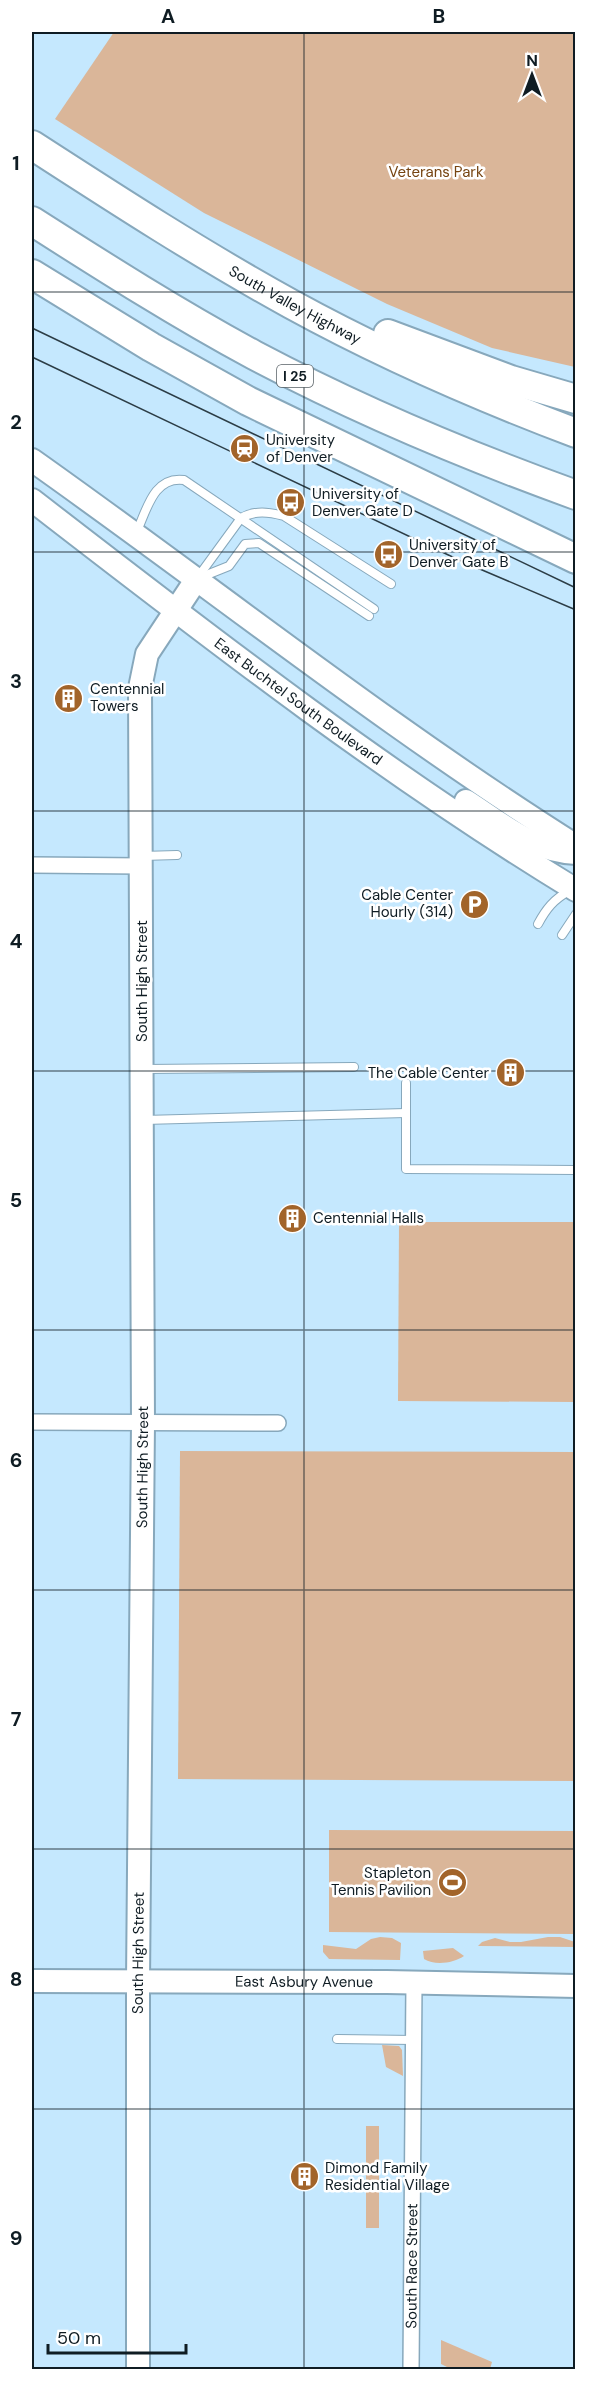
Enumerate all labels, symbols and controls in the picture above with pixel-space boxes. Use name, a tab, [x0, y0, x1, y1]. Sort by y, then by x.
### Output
text: A	[161, 3, 175, 29]
text: B	[433, 3, 445, 29]
north arrow	[502, 45, 562, 105]
text: N	[526, 50, 538, 71]
text: 1	[12, 150, 20, 176]
park label: Veterans Park	[389, 162, 484, 182]
street label: South Valley Highway	[225, 261, 365, 349]
road number: I 25	[277, 365, 313, 387]
text: 2	[10, 409, 22, 435]
place label: University of Denver	[266, 430, 336, 467]
station icon: University of Denver	[229, 433, 261, 465]
place label: University of Denver Gate D	[312, 484, 413, 521]
bus stop icon: University of Denver Gate D	[275, 487, 307, 519]
place label: University of Denver Gate B	[409, 535, 508, 572]
bus stop icon: University of Denver Gate B	[372, 538, 404, 570]
street label: East Buchtel South Boulevard	[210, 633, 386, 770]
text: 3	[10, 668, 22, 694]
place label: Centennial Towers	[90, 679, 164, 716]
building icon: Centennial Towers	[53, 682, 85, 714]
place label: Cable Center Hourly (314)	[361, 885, 453, 922]
parking icon: Cable Center Hourly (314)	[458, 888, 490, 920]
street label: South High Street	[132, 920, 152, 1042]
text: 4	[10, 928, 23, 954]
building icon: The Cable Center	[494, 1057, 526, 1089]
place label: The Cable Center	[368, 1063, 489, 1083]
text: 5	[10, 1187, 22, 1213]
building icon: Centennial Halls	[276, 1202, 308, 1234]
place label: Centennial Halls	[313, 1208, 424, 1228]
street label: South High Street	[132, 1406, 153, 1528]
text: 6	[10, 1447, 22, 1473]
text: 7	[11, 1706, 22, 1732]
place label: Stapleton Tennis Pavilion	[331, 1863, 431, 1900]
sports icon: Stapleton Tennis Pavilion	[436, 1866, 468, 1898]
street label: South High Street	[128, 1892, 149, 2014]
text: 8	[10, 1966, 22, 1992]
street label: East Asbury Avenue	[235, 1972, 373, 1992]
place label: Dimond Family Residential Village	[325, 2158, 450, 2195]
building icon: Dimond Family Residential Village	[288, 2161, 320, 2193]
street label: South Race Street	[401, 2203, 422, 2329]
text: 9	[10, 2225, 22, 2251]
scale bar	[48, 2317, 186, 2355]
text: 50 m	[57, 2326, 101, 2350]

